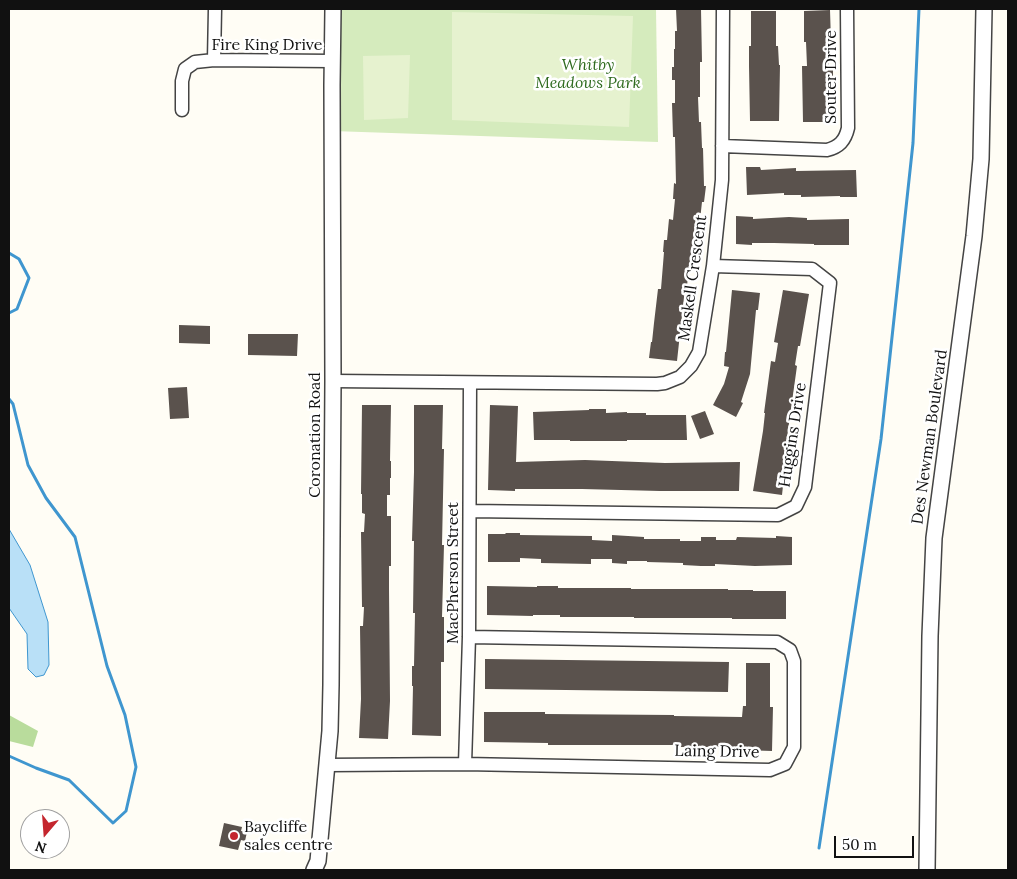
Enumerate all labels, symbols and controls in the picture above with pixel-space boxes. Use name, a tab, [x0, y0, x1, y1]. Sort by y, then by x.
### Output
street label: Souter Drive	[821, 30, 841, 124]
street label: Fire King Drive	[211, 35, 323, 55]
park label: Whitby Meadows Park	[535, 55, 641, 93]
street label: Maskell Crescent	[675, 214, 711, 342]
street label: Des Newman Boulevard	[908, 348, 952, 526]
street label: Coronation Road	[305, 372, 325, 498]
street label: Huggins Drive	[775, 381, 811, 489]
street label: MacPherson Street	[443, 502, 463, 644]
street label: Laing Drive	[674, 742, 760, 762]
north arrow	[20, 809, 70, 859]
place label: Baycliffe sales centre	[244, 817, 333, 855]
scale bar	[837, 826, 917, 858]
marker: Baycliffe sales centre	[228, 830, 240, 842]
text: 50 m	[842, 835, 877, 854]
text: N	[33, 837, 49, 858]

